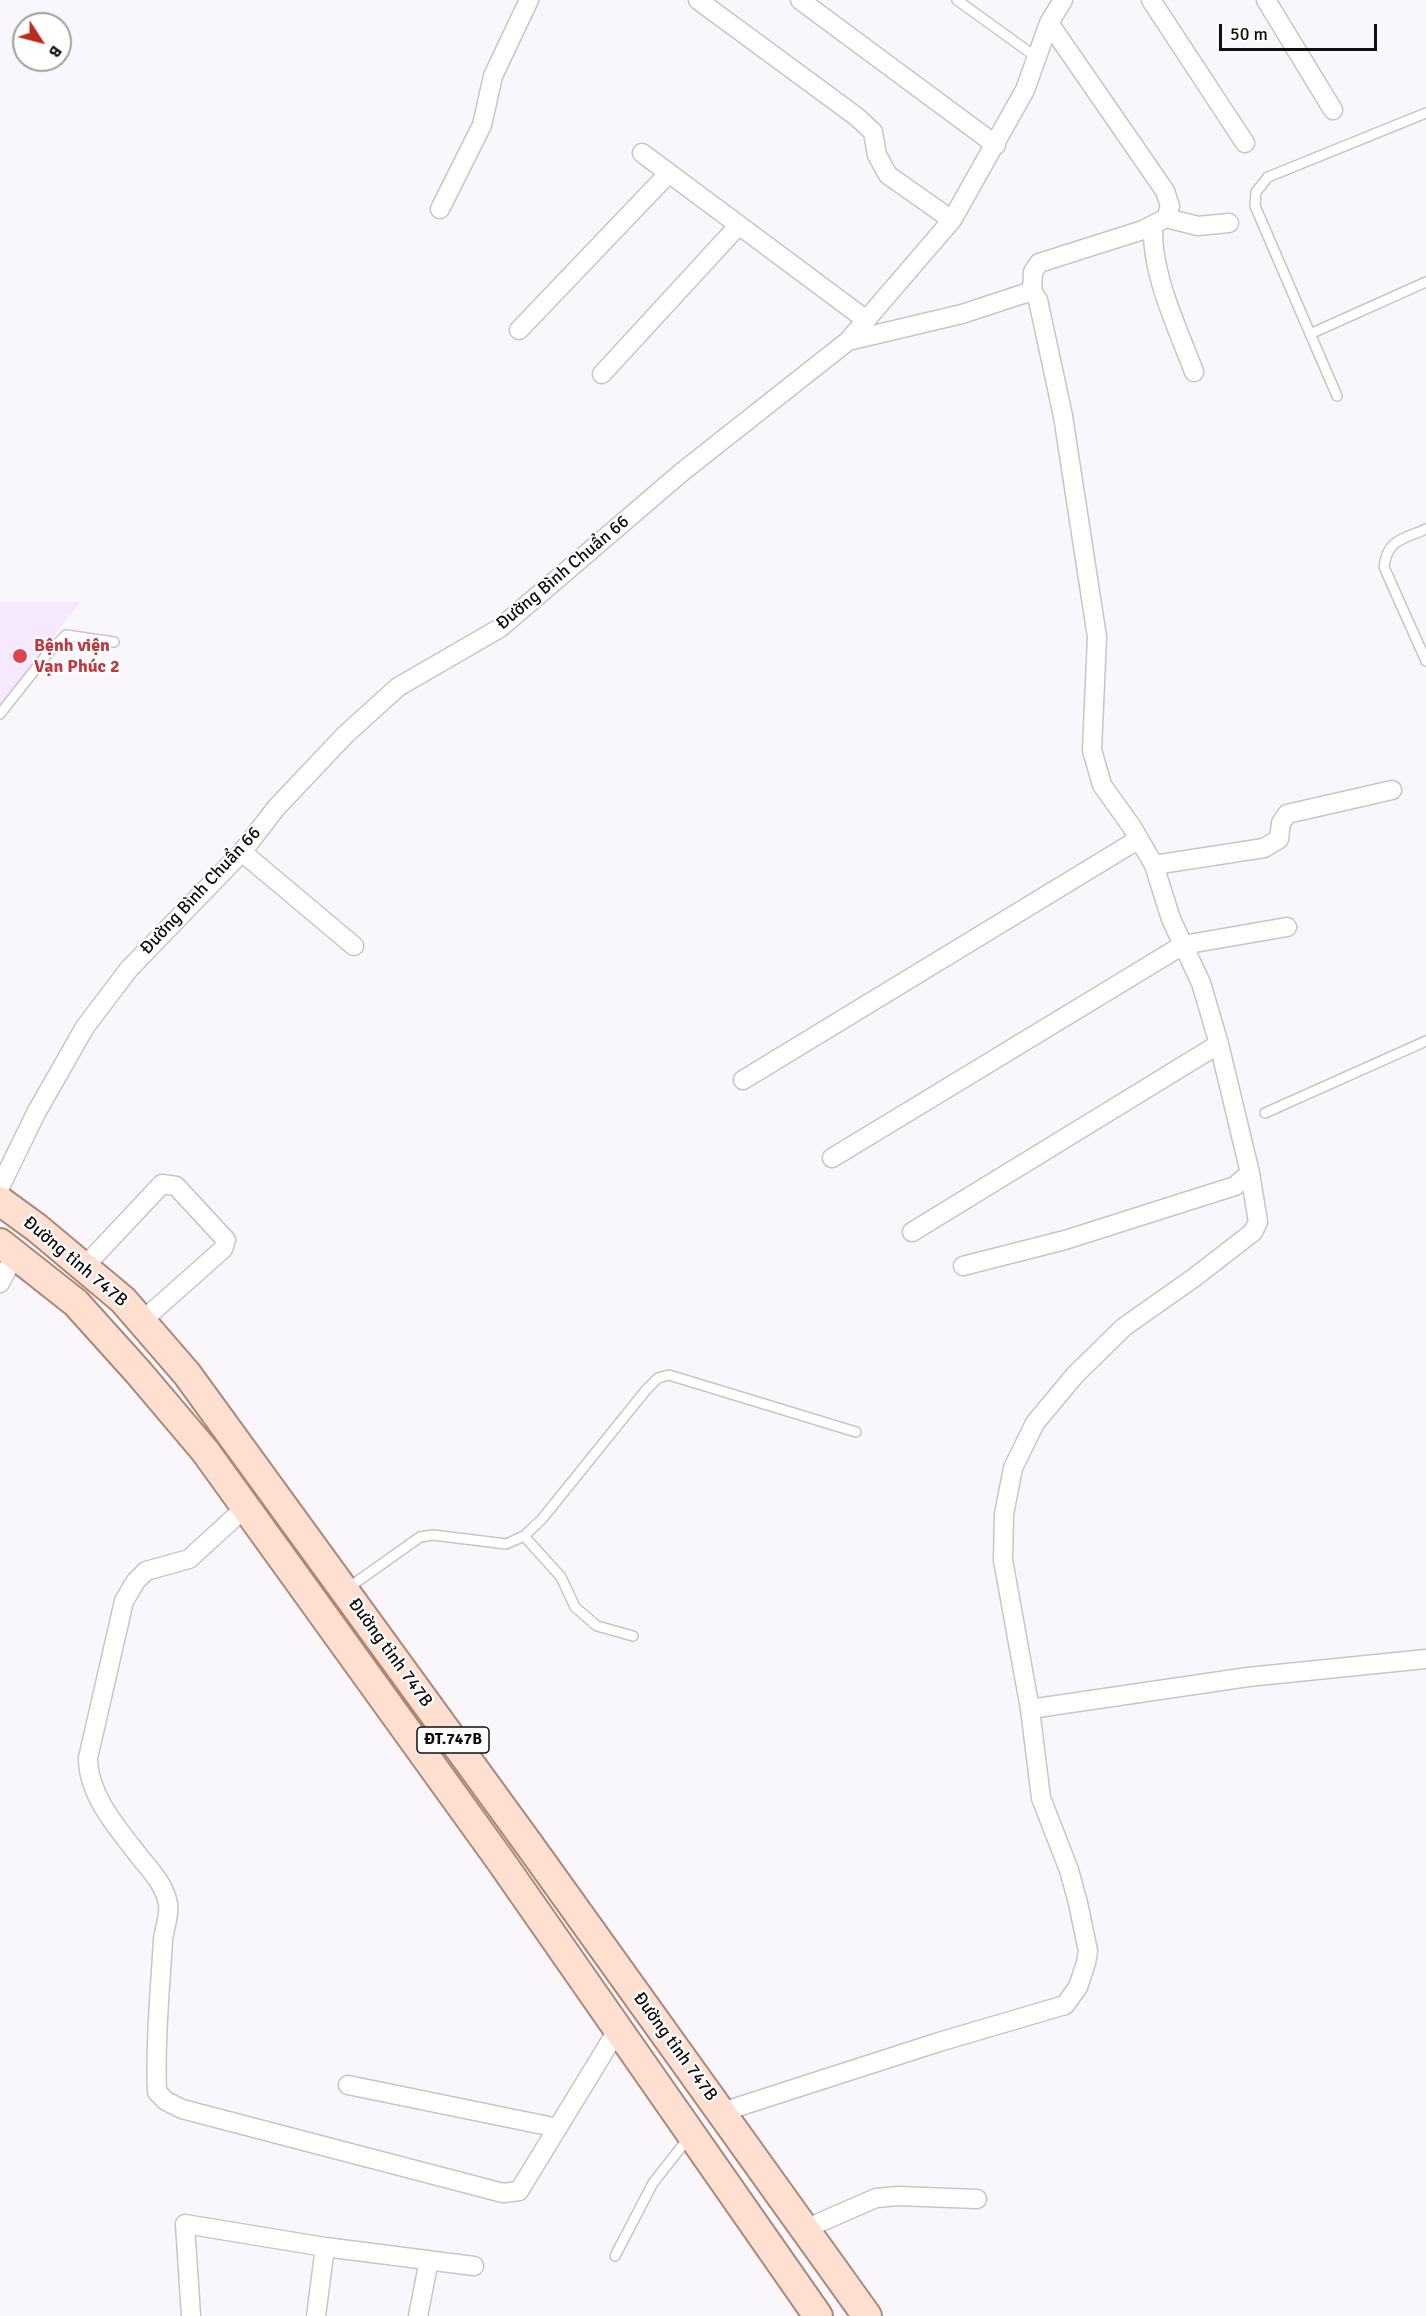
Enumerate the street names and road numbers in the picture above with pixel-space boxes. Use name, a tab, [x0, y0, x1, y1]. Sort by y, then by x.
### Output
street label: Đường Bình Chuẩn 66	[492, 511, 634, 635]
street label: Đường Bình Chuẩn 66	[136, 823, 266, 959]
street label: Đường tỉnh 747B	[18, 1212, 132, 1312]
street label: Đường tỉnh 747B	[343, 1594, 437, 1712]
road number: ĐT.747B	[417, 1727, 489, 1753]
street label: Đường tỉnh 747B	[628, 1988, 722, 2106]

